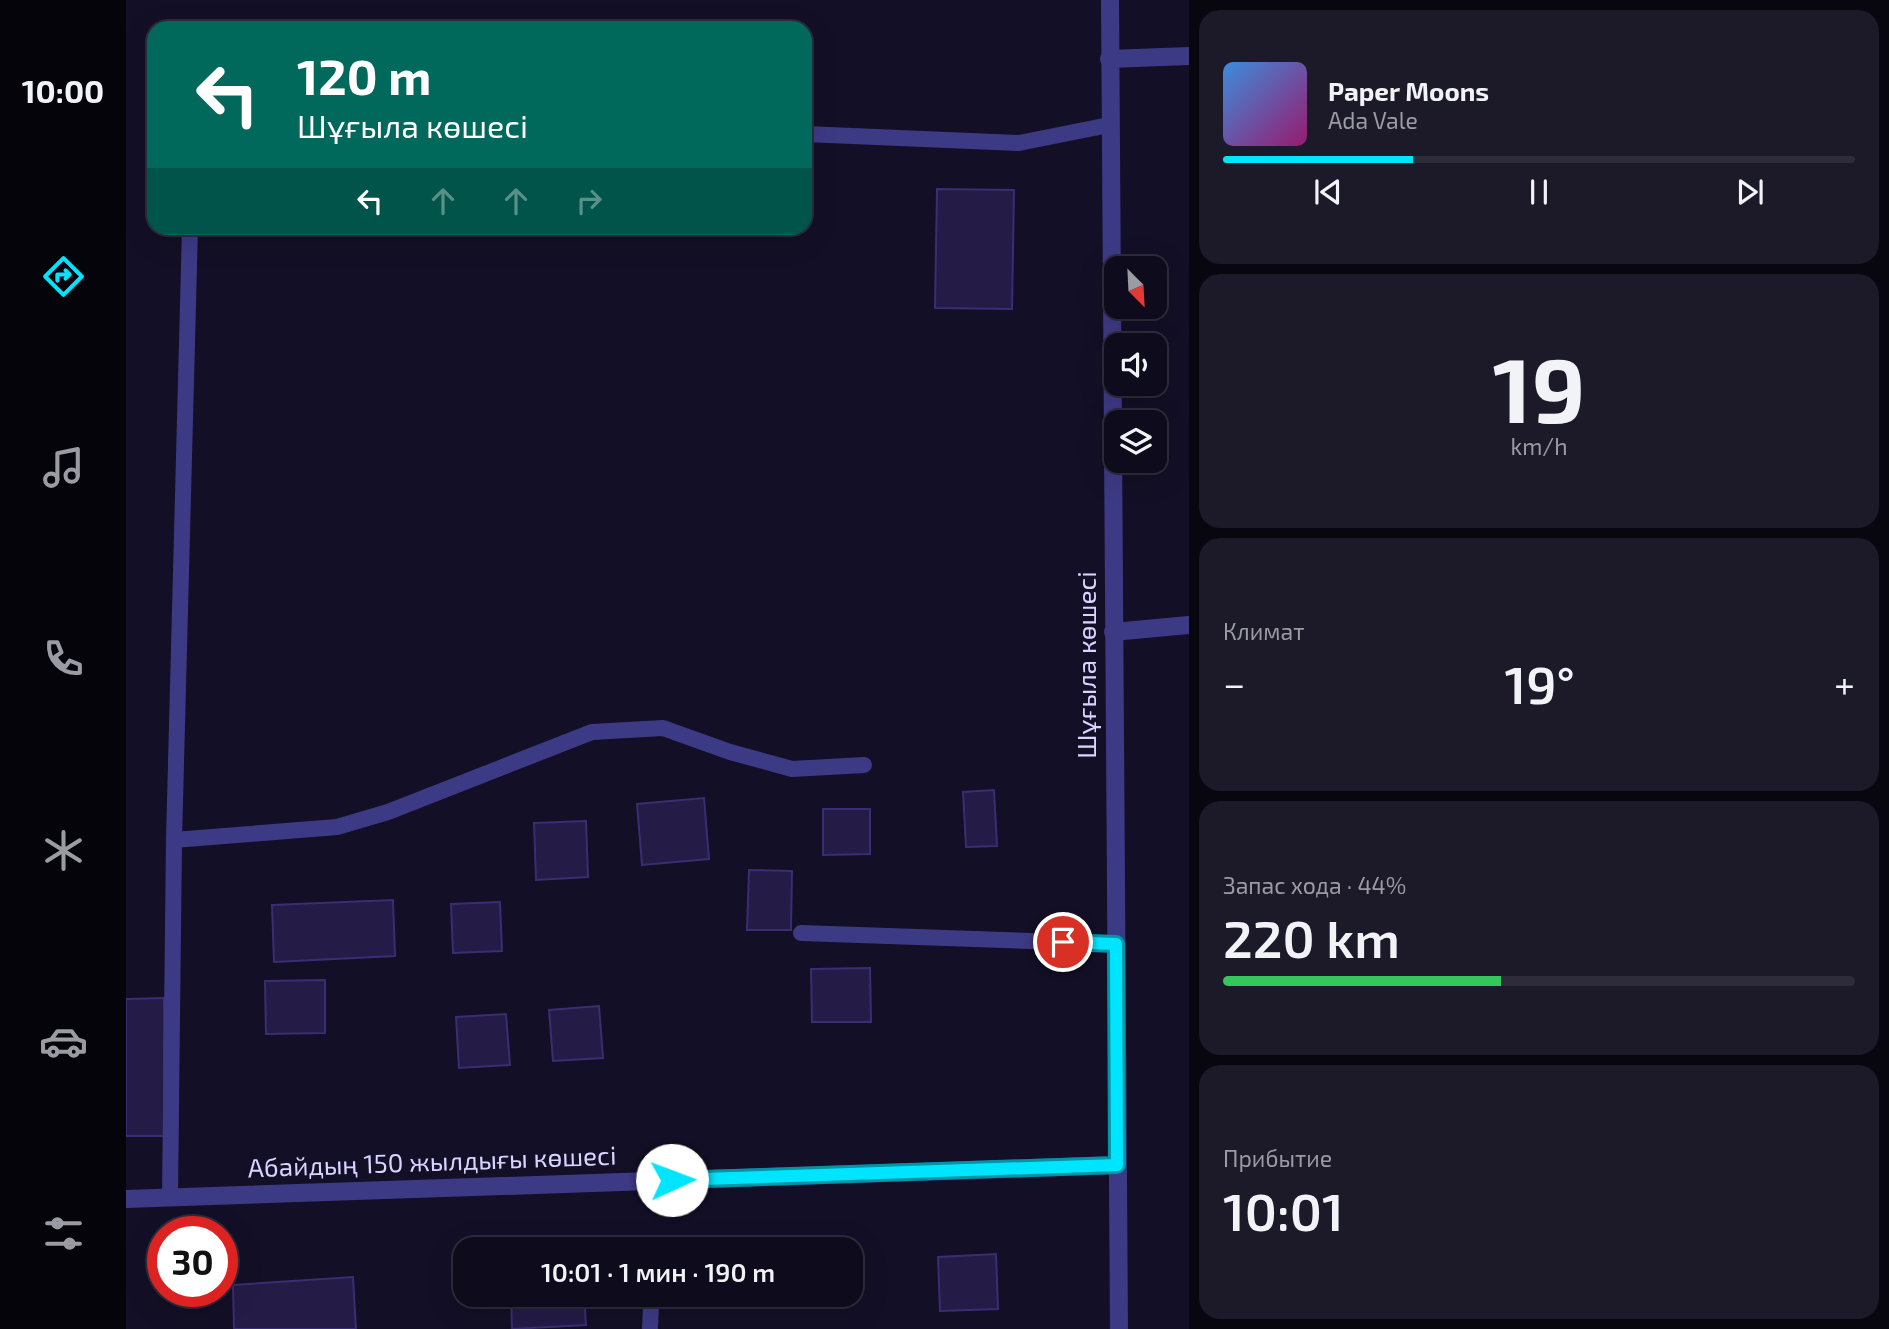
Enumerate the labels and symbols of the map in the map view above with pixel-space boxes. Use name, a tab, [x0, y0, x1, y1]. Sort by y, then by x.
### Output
north arrow	[1104, 256, 1167, 318]
street label: Шұғыла көшесі	[1070, 571, 1101, 759]
pin	[1033, 912, 1093, 972]
street label: Абайдың 150 жылдығы көшесі	[247, 1139, 617, 1182]
position arrow	[635, 1143, 709, 1217]
speed limit sign: 30	[147, 1216, 238, 1307]

